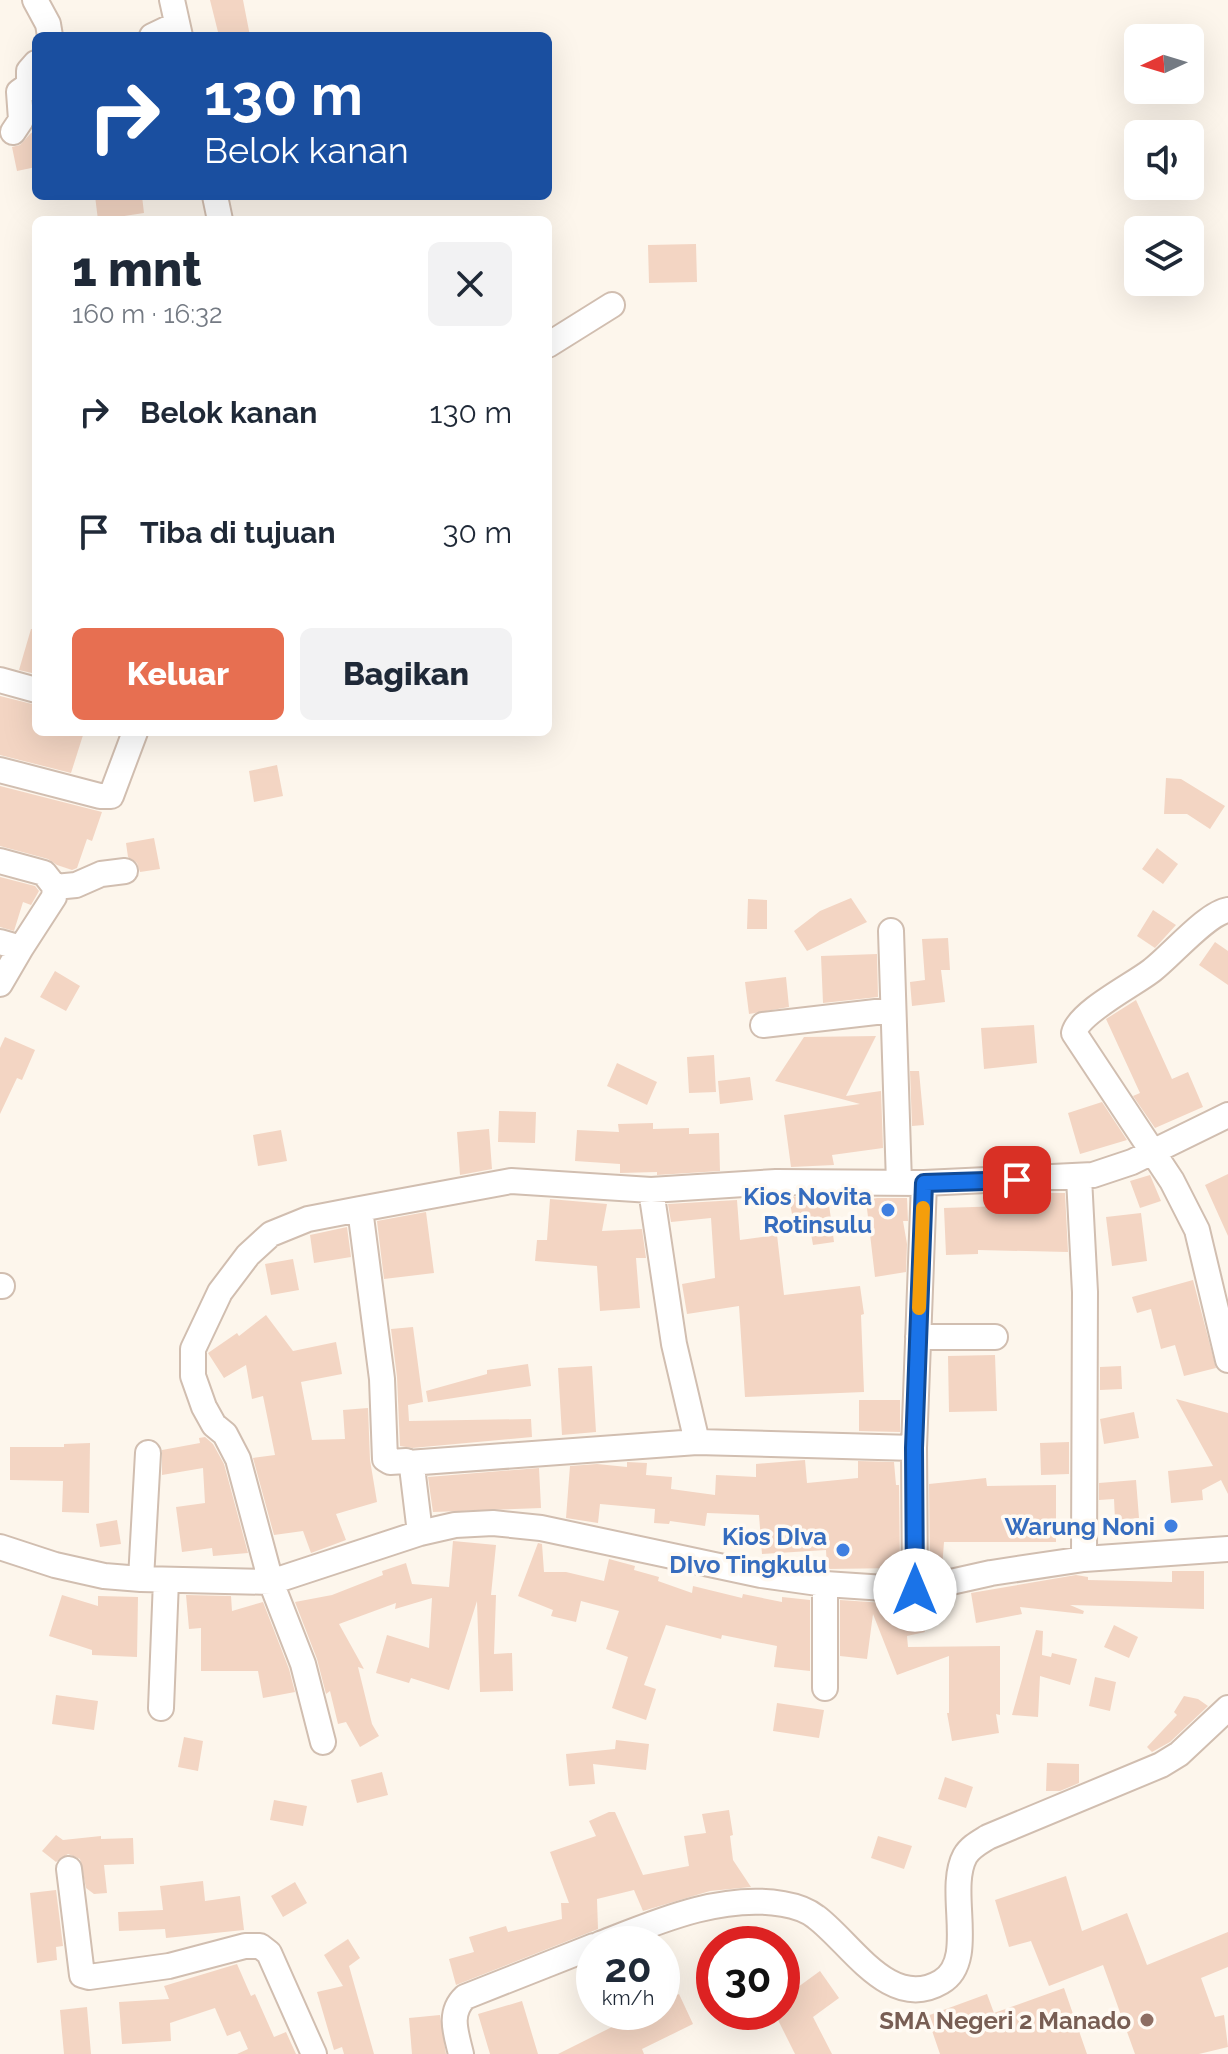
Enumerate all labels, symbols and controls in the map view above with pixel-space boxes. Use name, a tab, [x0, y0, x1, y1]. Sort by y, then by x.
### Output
north arrow	[1124, 24, 1204, 104]
map controls	[1124, 24, 1204, 296]
text: 130 m	[204, 62, 363, 128]
icon: right	[72, 64, 176, 168]
button: sound	[1124, 120, 1204, 200]
text: Belok kanan	[204, 129, 409, 171]
button: layers	[1124, 216, 1204, 296]
text: 1 mnt	[72, 241, 202, 297]
button: close	[428, 242, 512, 326]
text: 160 m · 16:32	[72, 299, 223, 329]
icon: right	[72, 390, 116, 434]
text: Belok kanan	[140, 395, 317, 430]
text: 130 m	[430, 395, 512, 430]
icon: arrive	[72, 510, 116, 554]
text: Tiba di tujuan	[140, 515, 336, 550]
text: 30 m	[442, 515, 512, 550]
button: Keluar	[72, 628, 284, 720]
button: Bagikan	[300, 628, 512, 720]
pin	[983, 1146, 1051, 1214]
icon: arrive	[995, 1158, 1039, 1202]
place label: Kios Novita Rotinsulu	[743, 1182, 872, 1239]
marker: Kios Novita Rotinsulu	[879, 1201, 897, 1219]
place label: Warung Noni	[1004, 1512, 1155, 1541]
marker: Warung Noni	[1162, 1517, 1180, 1535]
place label: Kios DIva DIvo Tingkulu	[669, 1522, 827, 1579]
marker: Kios DIva DIvo Tingkulu	[834, 1541, 852, 1559]
position arrow	[873, 1548, 957, 1632]
speed limit sign: 30	[696, 1926, 800, 2030]
text: 20	[604, 1944, 652, 1991]
text: km/h	[602, 1986, 654, 2010]
place label: SMA Negeri 2 Manado	[879, 2006, 1131, 2035]
marker: SMA Negeri 2 Manado	[1138, 2011, 1156, 2029]

